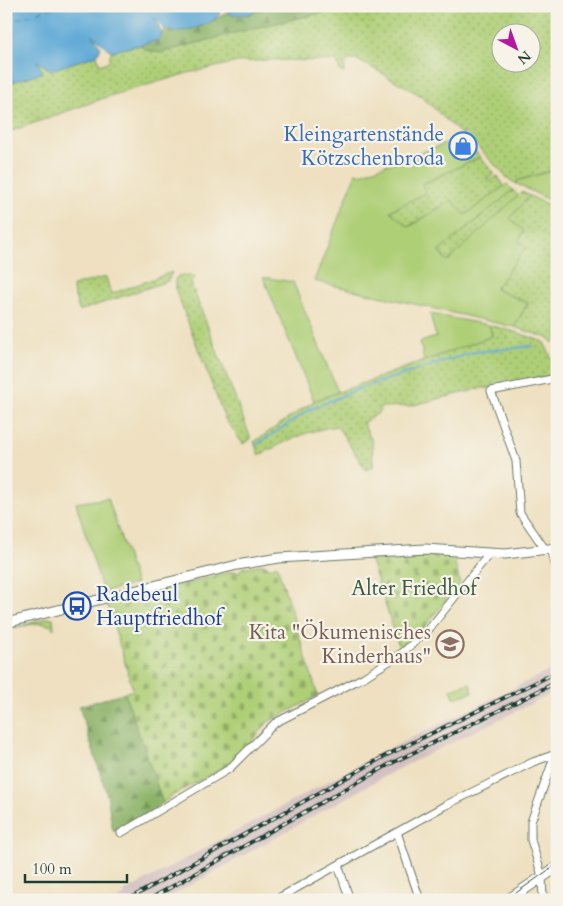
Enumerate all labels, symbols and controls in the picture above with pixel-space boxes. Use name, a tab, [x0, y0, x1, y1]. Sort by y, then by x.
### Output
north arrow	[490, 22, 540, 72]
text: N	[513, 46, 535, 69]
place label: Kleingartenstände Kötzschenbroda	[283, 120, 444, 173]
shop icon: Kleingartenstände Kötzschenbroda	[448, 131, 478, 161]
park label: Alter Friedhof	[351, 574, 480, 603]
place label: Radebeul Hauptfriedhof	[96, 580, 226, 633]
bus stop icon: Radebeul Hauptfriedhof	[62, 591, 92, 621]
place label: Kita "Ökumenisches Kinderhaus"	[249, 618, 431, 671]
school or university icon: Kita "Ökumenisches Kinderhaus"	[435, 629, 465, 659]
scale bar	[25, 851, 128, 883]
text: 100 m	[32, 859, 72, 879]

